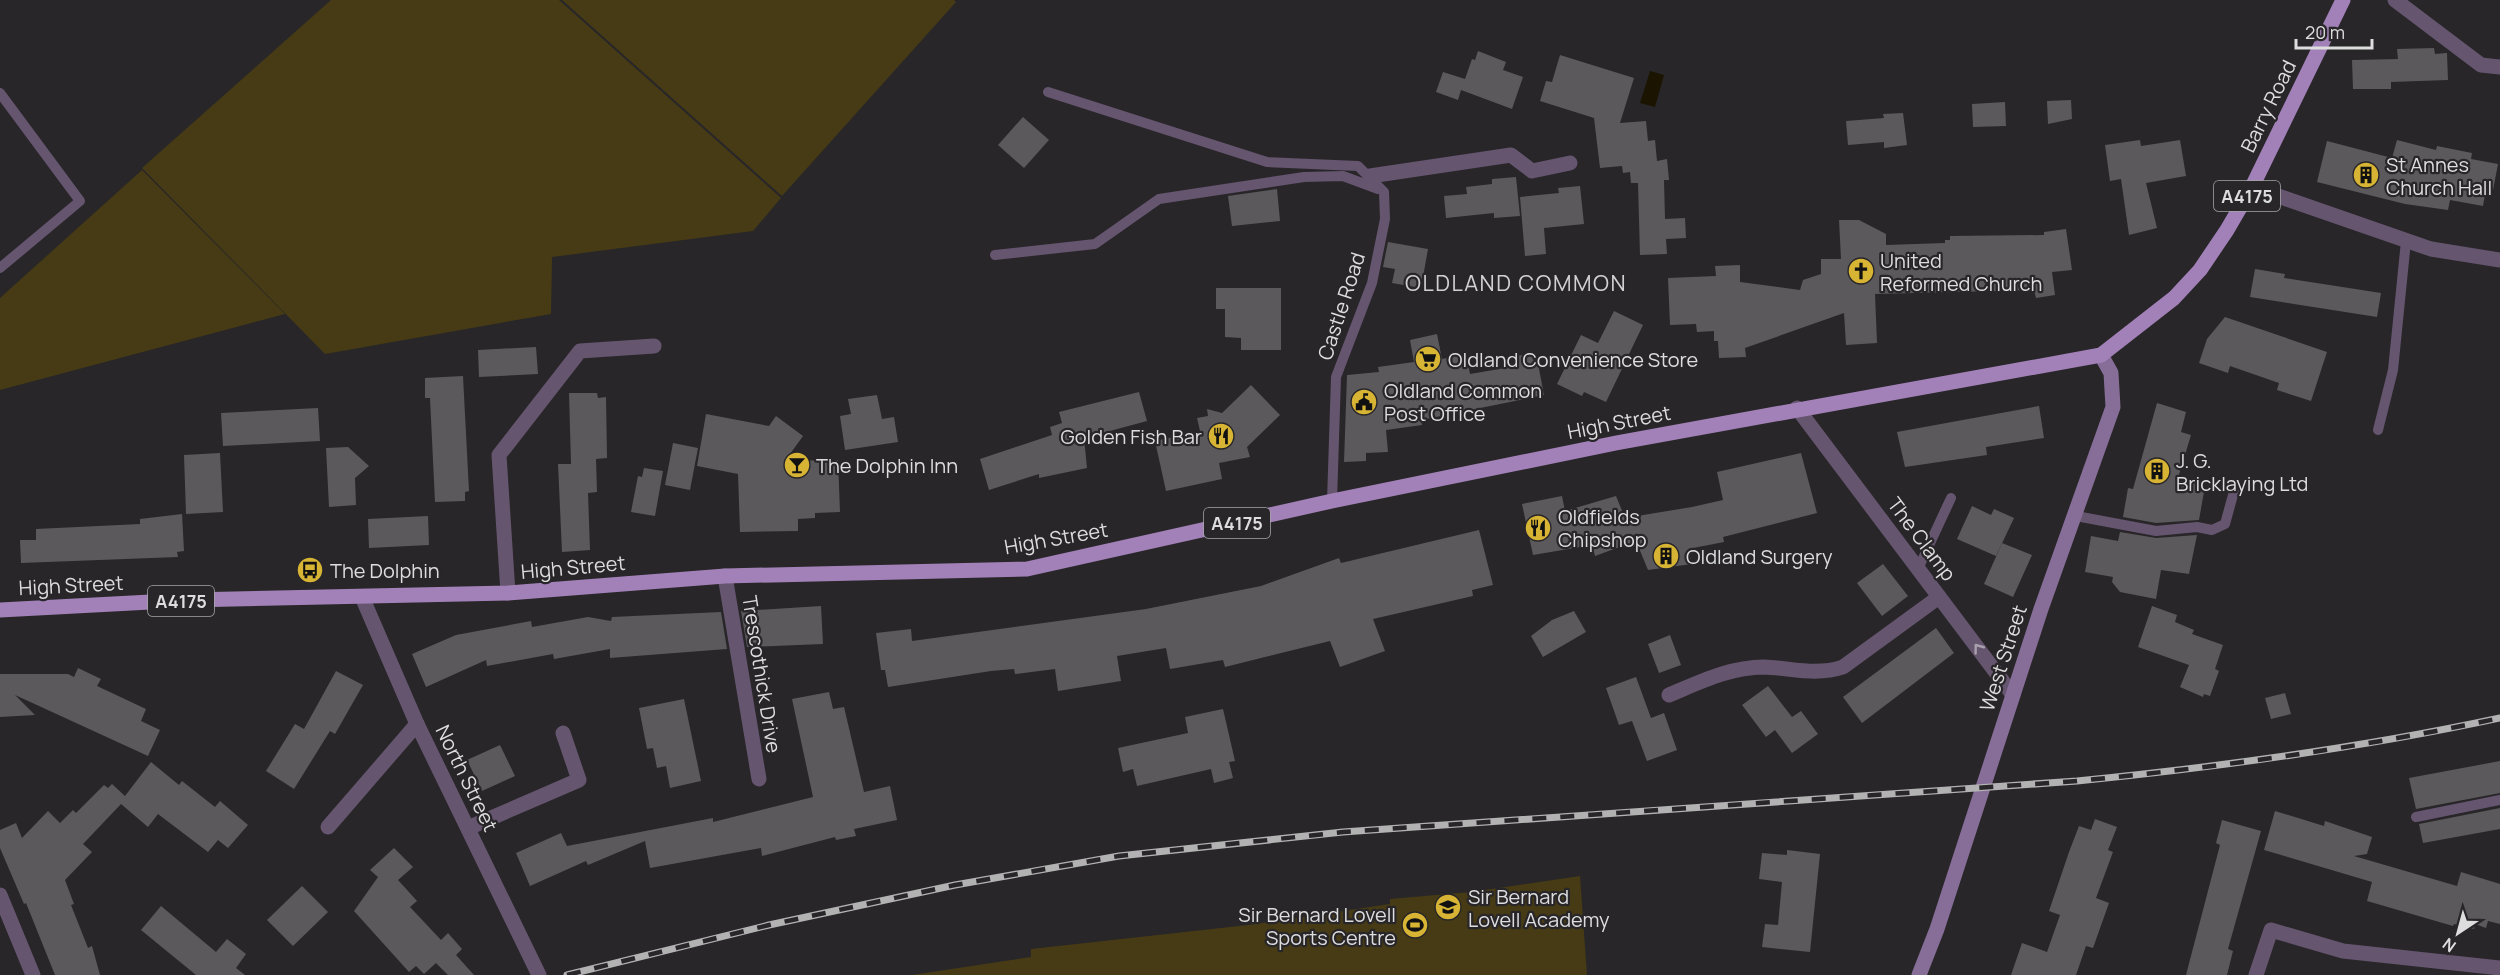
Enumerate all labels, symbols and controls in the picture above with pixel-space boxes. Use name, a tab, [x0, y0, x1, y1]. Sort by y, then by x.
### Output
scale bar	[2296, 12, 2372, 50]
text: 20 m	[2305, 20, 2345, 44]
street label: Barry Road	[2234, 55, 2302, 157]
place label: St Annes Church Hall	[2386, 151, 2492, 201]
building icon: St Annes Church Hall	[2351, 160, 2381, 190]
road number: A4175	[2214, 181, 2280, 211]
place label: United Reformed Church	[1880, 247, 2043, 297]
street label: Castle Road	[1311, 249, 1371, 363]
church icon: United Reformed Church	[1846, 256, 1876, 286]
district label: OLDLAND COMMON	[1405, 268, 1627, 298]
supermarket icon: Oldland Convenience Store	[1413, 344, 1443, 374]
place label: Oldland Convenience Store	[1448, 346, 1698, 373]
place label: Oldland Common Post Office	[1384, 377, 1542, 427]
public building icon: Oldland Common Post Office	[1349, 387, 1379, 417]
street label: High Street	[1565, 399, 1673, 445]
restaurant icon: Golden Fish Bar	[1206, 421, 1236, 451]
place label: Golden Fish Bar	[1061, 423, 1202, 450]
place label: J. G. Bricklaying Ltd	[2176, 447, 2308, 497]
bar icon: The Dolphin Inn	[782, 450, 812, 480]
place label: The Dolphin Inn	[816, 452, 958, 479]
building icon: J. G. Bricklaying Ltd	[2142, 456, 2172, 486]
street label: The Clamp	[1882, 492, 1962, 587]
place label: Oldfields Chipshop	[1558, 503, 1647, 553]
road number: A4175	[1204, 508, 1270, 538]
restaurant icon: Oldfields Chipshop	[1523, 513, 1553, 543]
street label: High Street	[1002, 516, 1110, 560]
building icon: Oldland Surgery	[1651, 541, 1681, 571]
place label: Oldland Surgery	[1686, 543, 1833, 570]
street label: High Street	[520, 549, 626, 585]
bus stop icon: The Dolphin	[295, 555, 325, 585]
place label: The Dolphin	[330, 557, 440, 584]
street label: High Street	[18, 569, 124, 601]
road number: A4175	[148, 586, 214, 616]
street label: Trescothick Drive	[736, 593, 788, 755]
street label: West Street	[1973, 601, 2033, 715]
one-way arrow	[1974, 644, 1985, 655]
street label: North Street	[430, 720, 504, 836]
place label: Sir Bernard Lovell Academy	[1468, 883, 1610, 933]
school or university icon: Sir Bernard Lovell Academy	[1433, 892, 1463, 922]
place label: Sir Bernard Lovell Sports Centre	[1238, 901, 1396, 951]
north arrow	[2428, 903, 2488, 963]
sports icon: Sir Bernard Lovell Sports Centre	[1400, 910, 1430, 940]
text: N	[2438, 933, 2460, 957]

